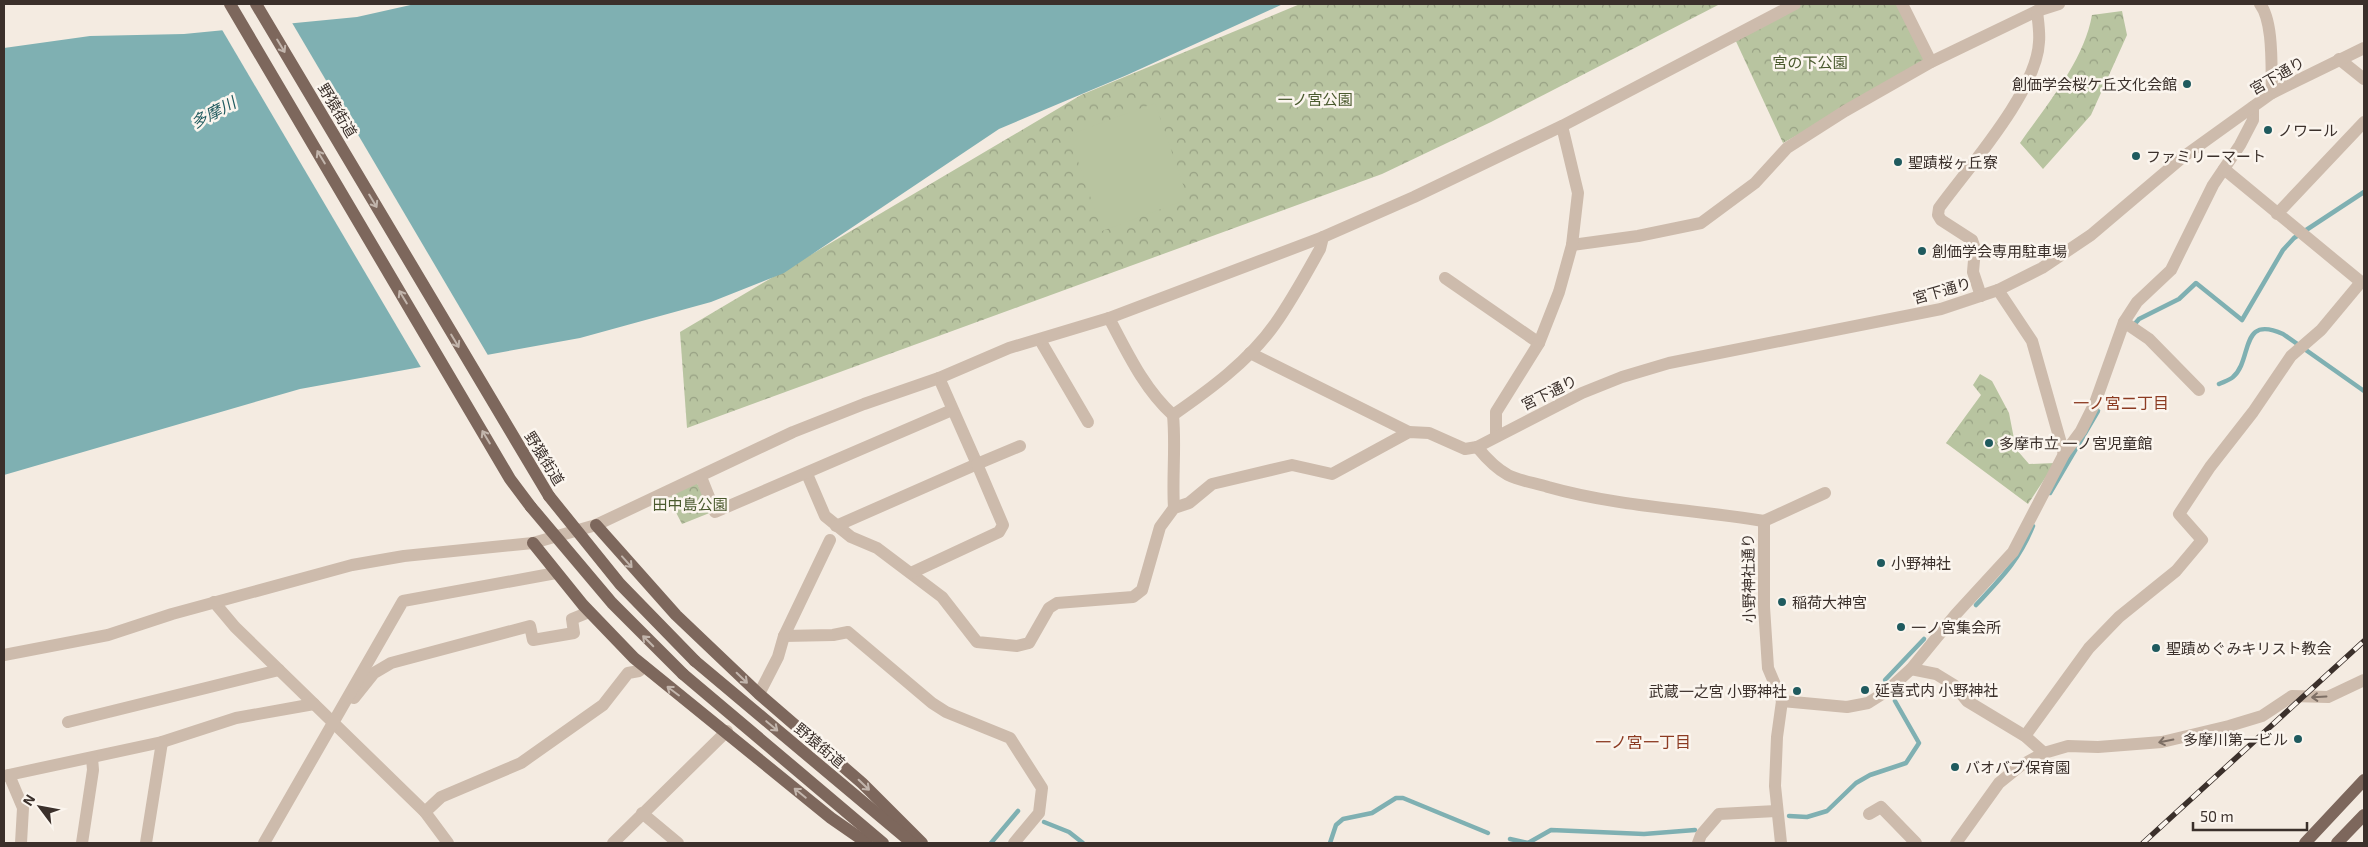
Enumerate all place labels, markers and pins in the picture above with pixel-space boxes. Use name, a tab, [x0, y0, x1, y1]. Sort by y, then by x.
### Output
place label: 創価学会桜ケ丘文化会館	[2012, 75, 2177, 93]
marker: 創価学会桜ケ丘文化会館	[2181, 78, 2193, 90]
place label: ノワール	[2278, 121, 2338, 139]
marker: ノワール	[2262, 124, 2274, 136]
place label: ファミリーマート	[2146, 147, 2266, 165]
marker: ファミリーマート	[2130, 150, 2142, 162]
place label: 聖蹟桜ヶ丘寮	[1908, 153, 1998, 171]
marker: 聖蹟桜ヶ丘寮	[1892, 156, 1904, 168]
place label: 創価学会専用駐車場	[1932, 242, 2067, 260]
marker: 創価学会専用駐車場	[1916, 245, 1928, 257]
place label: 多摩市立 一ノ宮児童館	[1999, 434, 2152, 452]
marker: 多摩市立 一ノ宮児童館	[1983, 437, 1995, 449]
place label: 小野神社	[1891, 554, 1951, 572]
marker: 小野神社	[1875, 557, 1887, 569]
place label: 稲荷大神宮	[1792, 593, 1867, 611]
marker: 稲荷大神宮	[1776, 596, 1788, 608]
place label: 一ノ宮集会所	[1911, 618, 2001, 636]
marker: 一ノ宮集会所	[1895, 621, 1907, 633]
place label: 聖蹟めぐみキリスト教会	[2166, 639, 2331, 657]
marker: 聖蹟めぐみキリスト教会	[2150, 642, 2162, 654]
place label: 延喜式内 小野神社	[1875, 681, 1998, 699]
place label: 武蔵一之宮 小野神社	[1649, 682, 1787, 700]
marker: 延喜式内 小野神社	[1859, 684, 1871, 696]
marker: 武蔵一之宮 小野神社	[1791, 685, 1803, 697]
place label: 多摩川第一ビル	[2183, 730, 2288, 748]
marker: 多摩川第一ビル	[2292, 733, 2304, 745]
place label: バオバブ保育園	[1965, 758, 2070, 776]
marker: バオバブ保育園	[1949, 761, 1961, 773]

